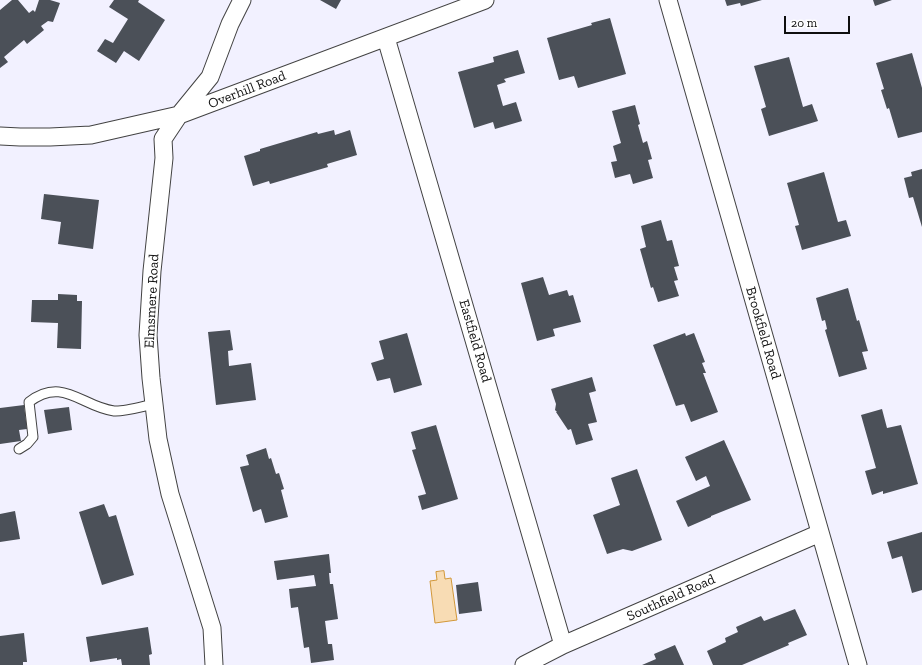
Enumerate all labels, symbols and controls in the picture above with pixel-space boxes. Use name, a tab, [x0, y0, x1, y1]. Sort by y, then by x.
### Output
scale bar	[786, 8, 852, 34]
text: 20 m	[791, 16, 817, 30]
street label: Overhill Road	[206, 67, 288, 113]
street label: Elmsmere Road	[141, 253, 163, 349]
street label: Brookfield Road	[742, 285, 784, 381]
street label: Eastfield Road	[455, 298, 495, 384]
street label: Southfield Road	[624, 571, 718, 625]

